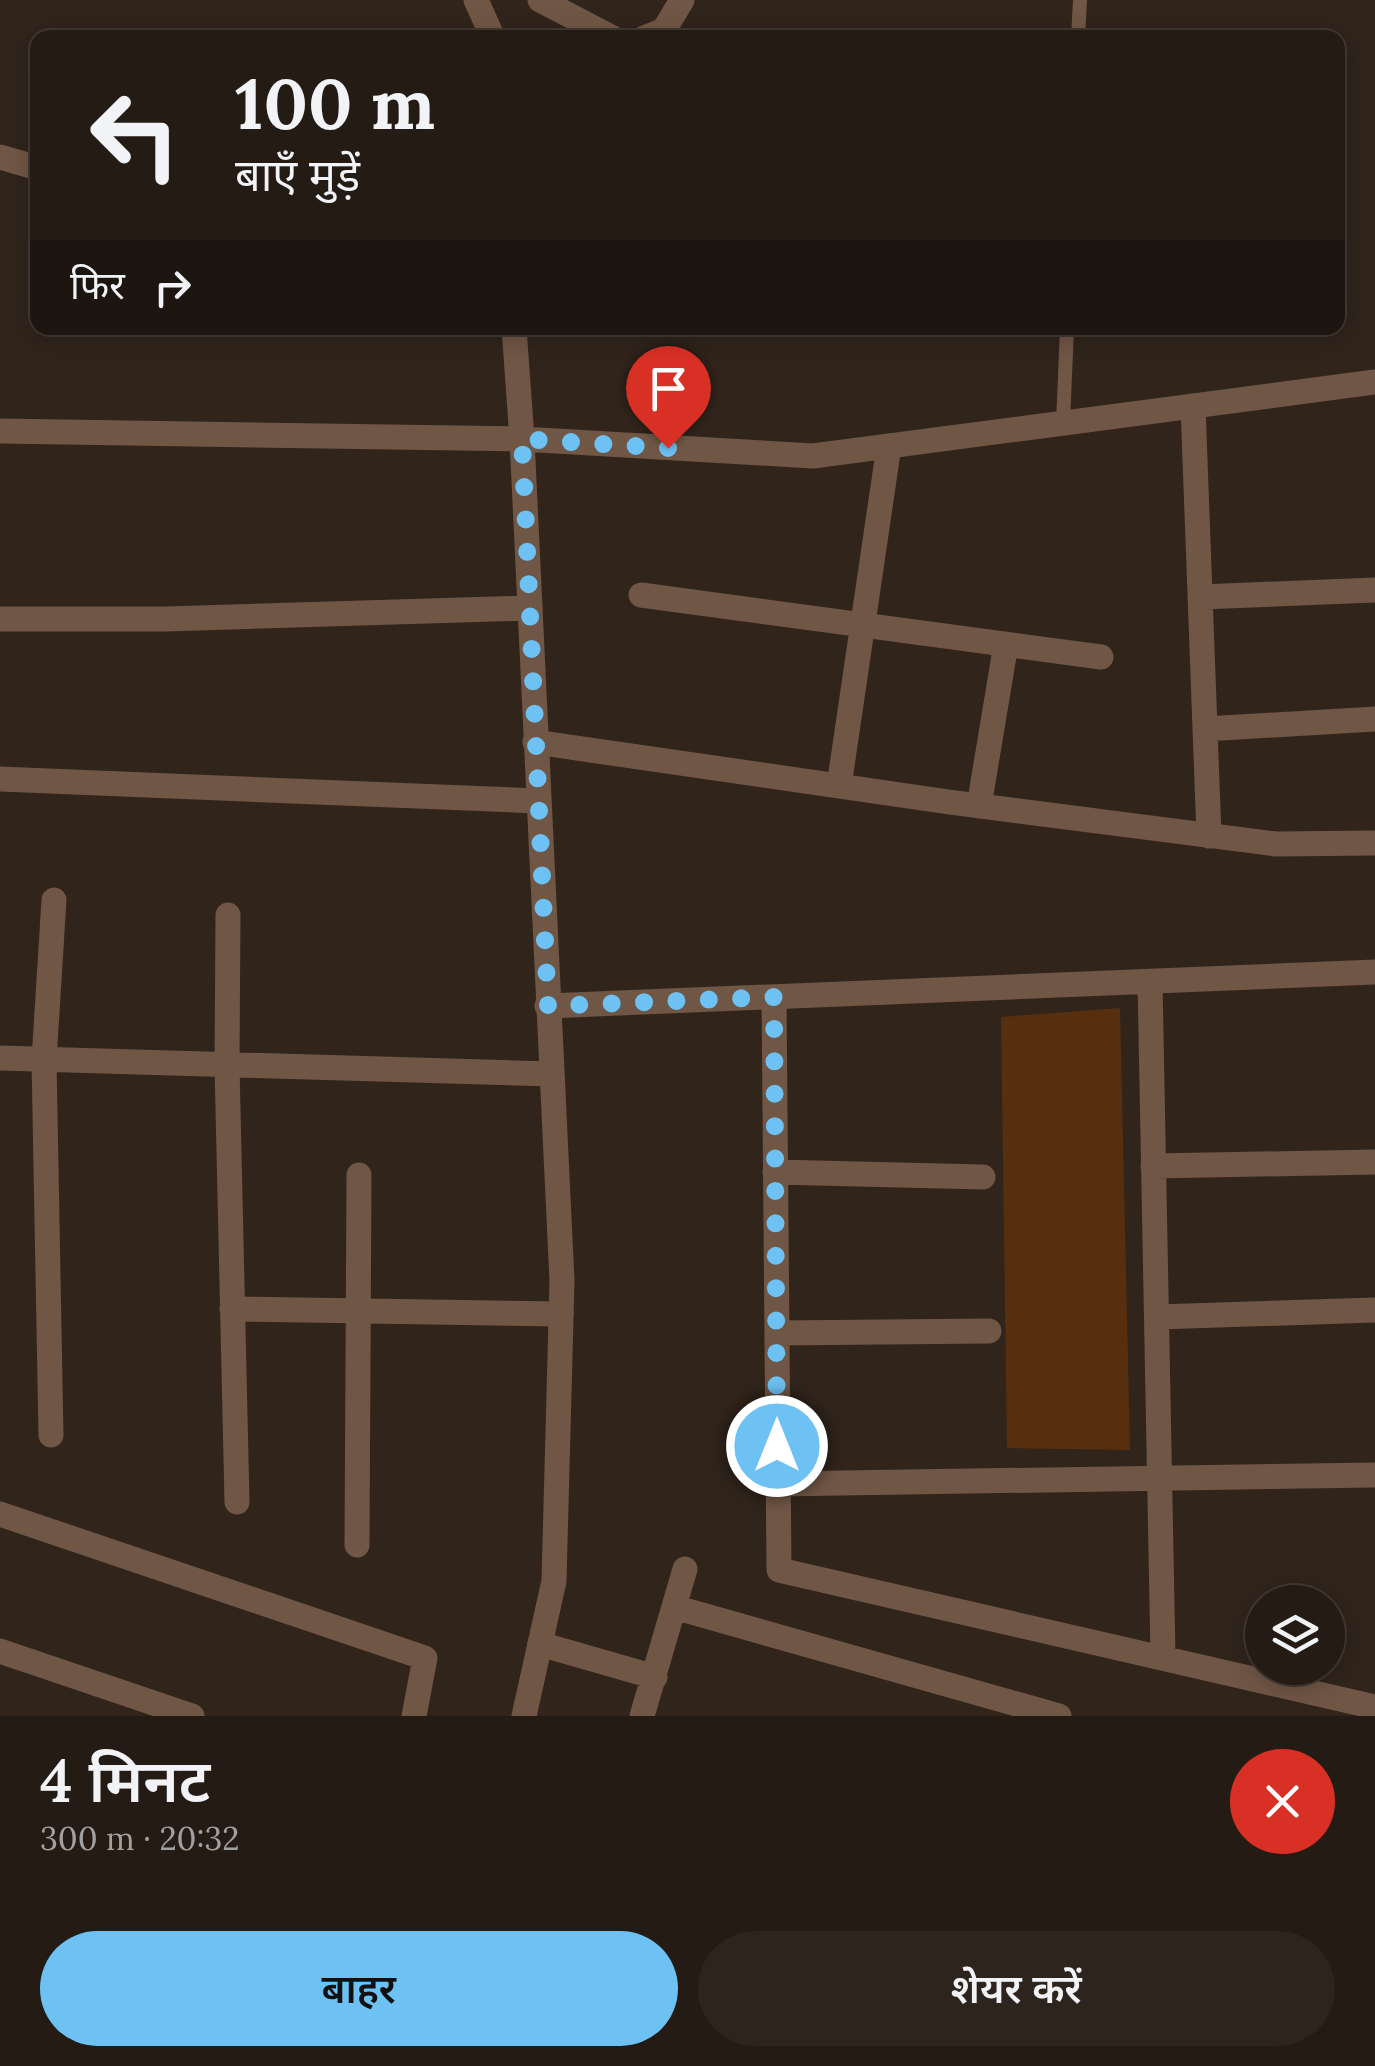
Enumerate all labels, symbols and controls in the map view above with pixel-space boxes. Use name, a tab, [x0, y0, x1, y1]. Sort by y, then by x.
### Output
text: 100 m	[235, 59, 435, 148]
icon: left	[70, 70, 200, 200]
text: बाएँ मुड़ें	[235, 146, 360, 203]
icon: right	[145, 260, 200, 315]
text: फिर	[70, 261, 125, 309]
pin	[626, 346, 711, 449]
icon: arrive	[641, 361, 696, 416]
position arrow	[725, 1394, 829, 1498]
map controls	[1245, 1585, 1345, 1685]
button: layers	[1245, 1585, 1345, 1685]
text: 4 मिनट	[40, 1742, 210, 1818]
button: close	[1230, 1749, 1335, 1854]
text: 300 m · 20:32	[40, 1818, 240, 1859]
button: बाहर	[40, 1931, 678, 2046]
button: शेयर करें	[698, 1931, 1335, 2046]

